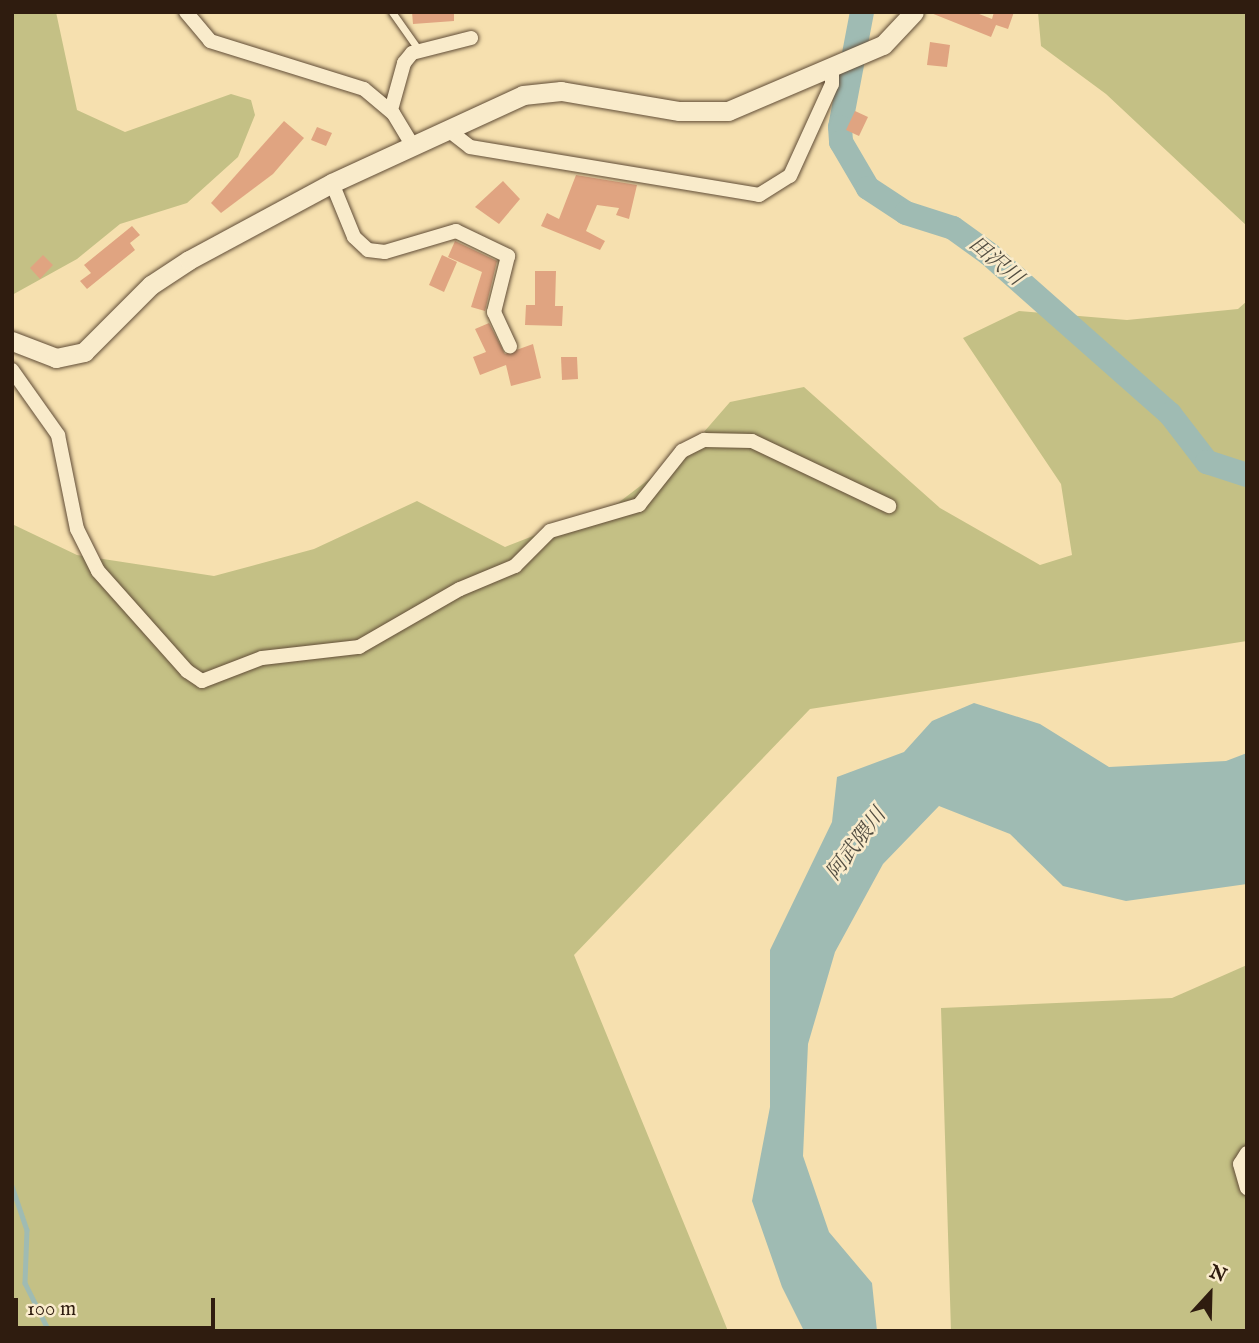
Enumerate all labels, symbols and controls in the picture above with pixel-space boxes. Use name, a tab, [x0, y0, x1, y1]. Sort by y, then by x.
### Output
water label: 田沢川	[963, 232, 1027, 292]
water label: 阿武隈川	[822, 804, 892, 886]
north arrow	[1175, 1259, 1245, 1329]
text: N	[1206, 1260, 1230, 1289]
scale bar	[18, 1284, 219, 1328]
text: 100 m	[27, 1296, 76, 1323]

